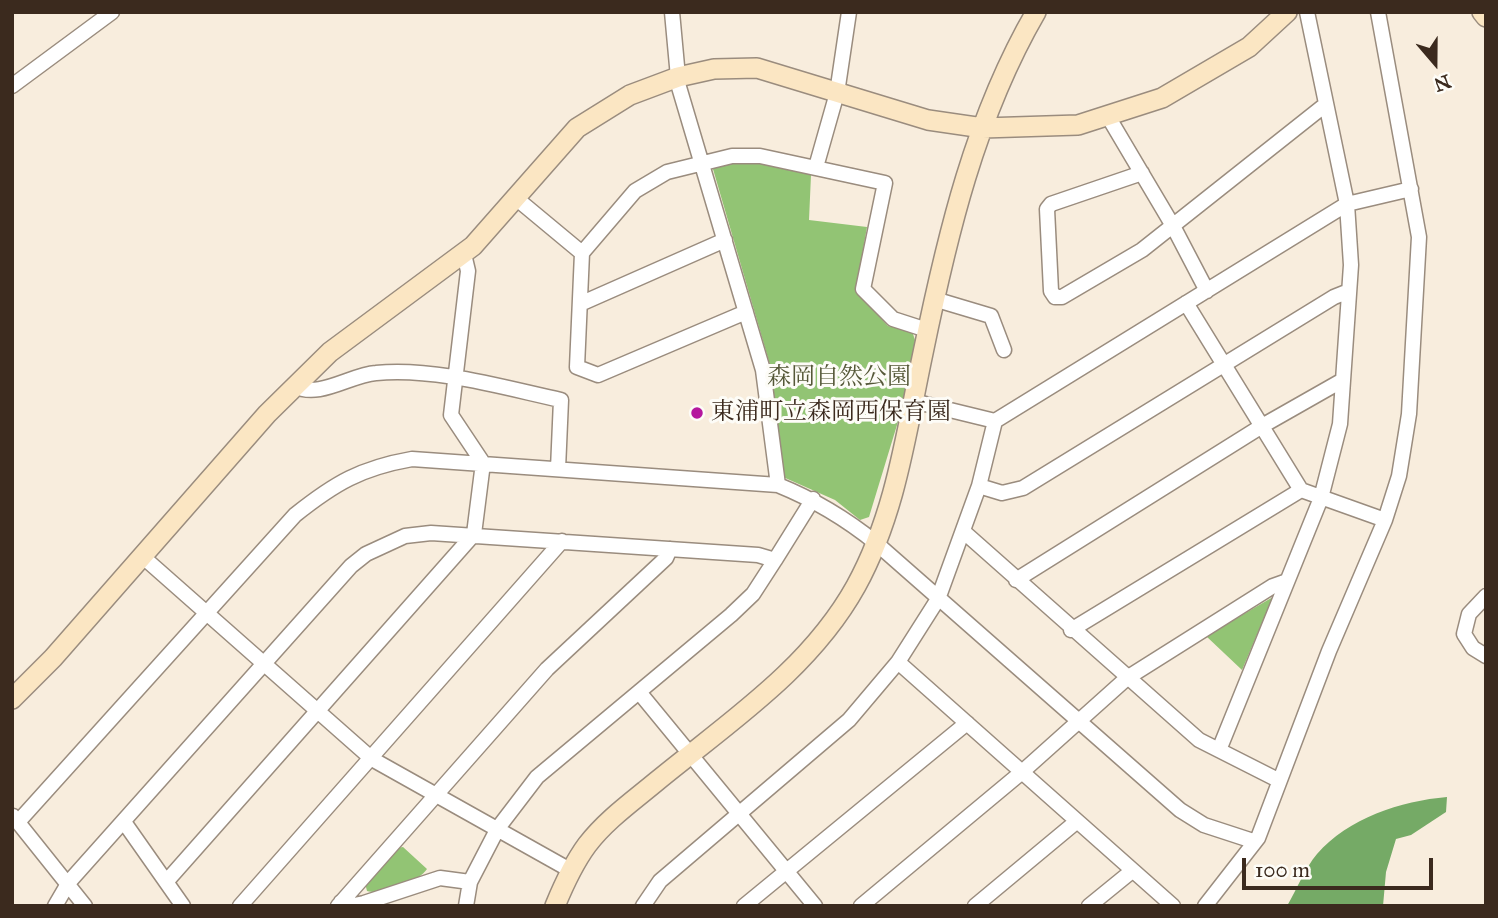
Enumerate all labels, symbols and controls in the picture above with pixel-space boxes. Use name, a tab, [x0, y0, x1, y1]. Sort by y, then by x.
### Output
north arrow	[1400, 28, 1470, 98]
text: N	[1431, 70, 1454, 97]
park label: 森岡自然公園	[767, 364, 911, 392]
place label: 東浦町立森岡西保育園	[711, 399, 951, 427]
marker: 東浦町立森岡西保育園	[689, 405, 705, 421]
scale bar	[1246, 844, 1437, 888]
text: 100 m	[1255, 857, 1310, 883]

